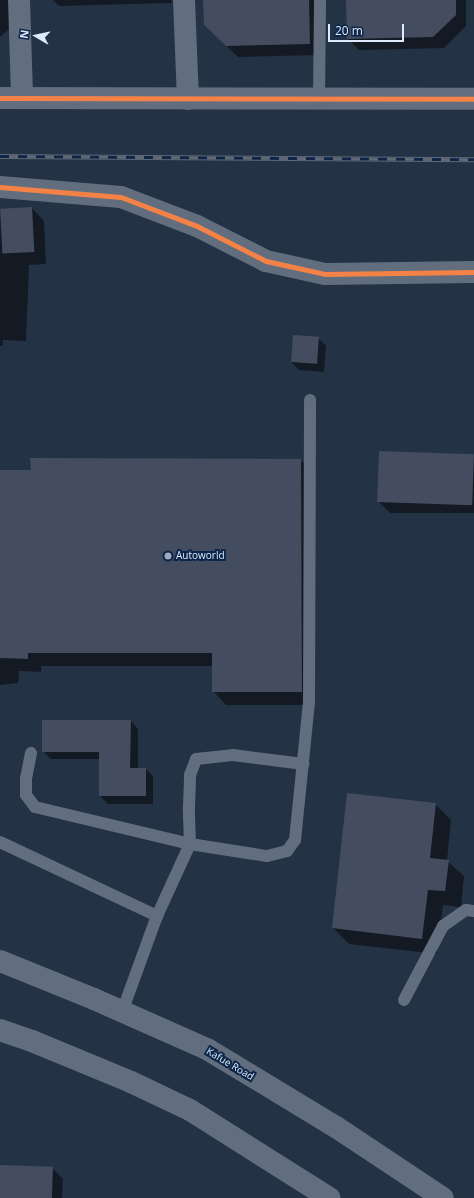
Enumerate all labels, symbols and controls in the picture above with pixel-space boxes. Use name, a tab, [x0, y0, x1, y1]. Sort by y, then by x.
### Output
north arrow	[16, 16, 56, 56]
scale bar	[330, 16, 406, 42]
text: 20 m	[335, 22, 363, 39]
text: N	[16, 28, 32, 40]
place label: Autoworld	[176, 550, 225, 562]
marker: Autoworld	[163, 551, 173, 561]
street label: Kafue Road	[204, 1045, 256, 1083]

